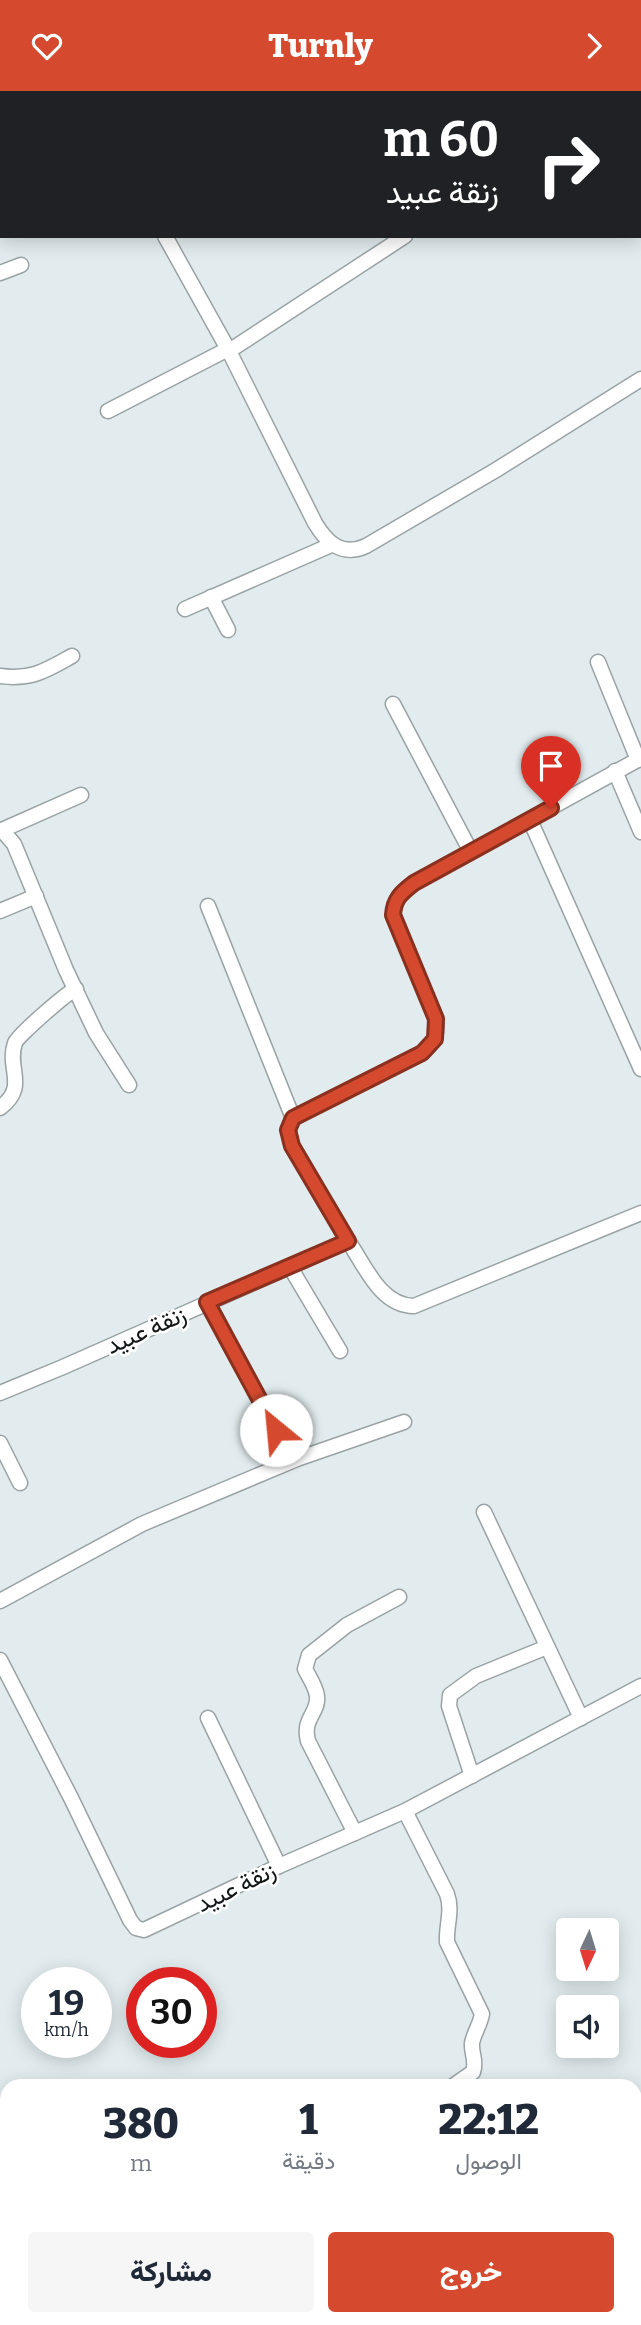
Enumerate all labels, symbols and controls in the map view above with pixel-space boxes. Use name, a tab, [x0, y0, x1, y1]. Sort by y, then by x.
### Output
icon: heart	[28, 27, 66, 65]
text: Turnly	[268, 27, 373, 65]
icon: forward	[575, 27, 613, 65]
text: 60 m	[383, 110, 499, 169]
icon: right	[523, 119, 614, 210]
text: زنقة عبيد	[386, 173, 499, 211]
pin	[521, 736, 581, 808]
icon: arrive	[532, 747, 570, 785]
street label: زنقة عبيد	[102, 1300, 191, 1361]
position arrow	[239, 1393, 313, 1467]
street label: زنقة عبيد	[192, 1856, 281, 1919]
north arrow	[556, 1918, 620, 1981]
map controls	[556, 1918, 619, 2058]
speed limit sign: 30	[126, 1967, 217, 2058]
text: 19	[49, 1982, 84, 2024]
button: sound	[556, 1995, 619, 2058]
text: km/h	[44, 2019, 89, 2041]
text: 1	[299, 2095, 318, 2145]
text: 22:12	[438, 2095, 539, 2145]
text: 380	[103, 2099, 179, 2149]
text: دقيقة	[282, 2147, 335, 2175]
text: الوصول	[455, 2147, 522, 2175]
text: m	[130, 2149, 152, 2177]
button: مشاركة	[28, 2232, 314, 2312]
button: خروج	[328, 2232, 614, 2312]

